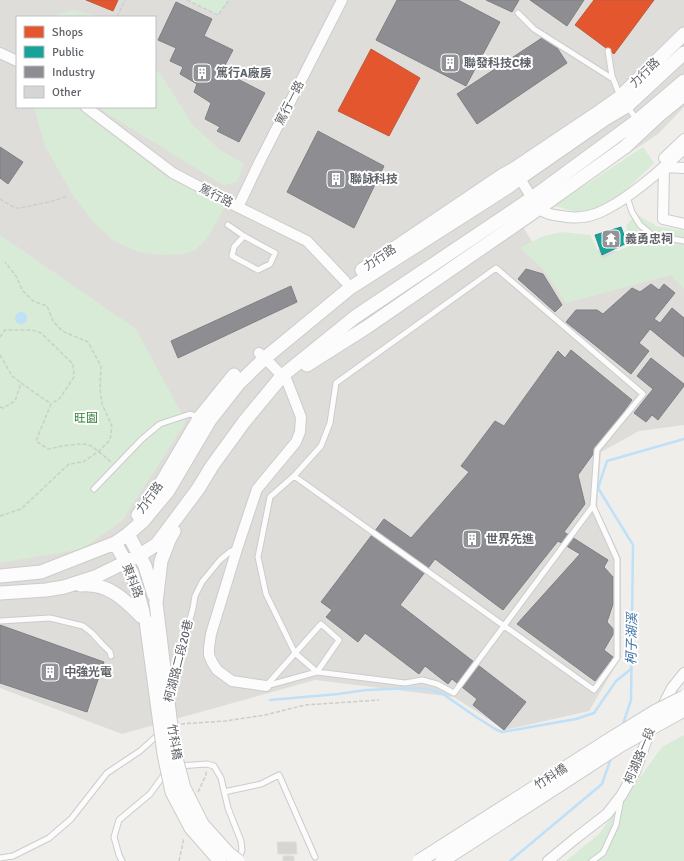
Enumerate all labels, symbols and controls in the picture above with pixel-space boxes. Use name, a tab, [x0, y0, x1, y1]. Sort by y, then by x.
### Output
legend	[16, 16, 156, 108]
text: Shops	[52, 25, 83, 40]
text: Public	[52, 45, 84, 60]
building icon: 聯發科技C棟	[439, 52, 461, 74]
street label: 力行路	[627, 55, 663, 91]
place label: 聯發科技C棟	[464, 56, 531, 71]
building icon: 篤行A廠房	[191, 62, 213, 84]
text: Industry	[52, 65, 95, 80]
place label: 篤行A廠房	[216, 66, 272, 81]
street label: 篤行一路	[272, 78, 308, 128]
text: Other	[52, 85, 82, 100]
building icon: 聯詠科技	[325, 168, 347, 190]
place label: 聯詠科技	[350, 172, 398, 187]
street label: 篤行路	[197, 181, 235, 211]
temple icon: 義勇忠祠	[600, 228, 622, 250]
place label: 義勇忠祠	[625, 232, 673, 247]
street label: 力行路	[361, 242, 399, 274]
park label: 旺園	[74, 411, 98, 426]
street label: 力行路	[133, 479, 167, 517]
building icon: 世界先進	[461, 528, 483, 550]
place label: 世界先進	[486, 532, 534, 547]
street label: 東科路	[119, 562, 145, 600]
water label: 柯子湖溪	[624, 611, 640, 665]
street label: 柯湖路二段20巷	[161, 618, 197, 704]
building icon: 中強光電	[39, 661, 61, 683]
place label: 中強光電	[64, 665, 112, 680]
street label: 竹科橋	[164, 723, 184, 761]
street label: 柯湖路一段	[621, 725, 659, 787]
street label: 竹科橋	[532, 761, 570, 793]

